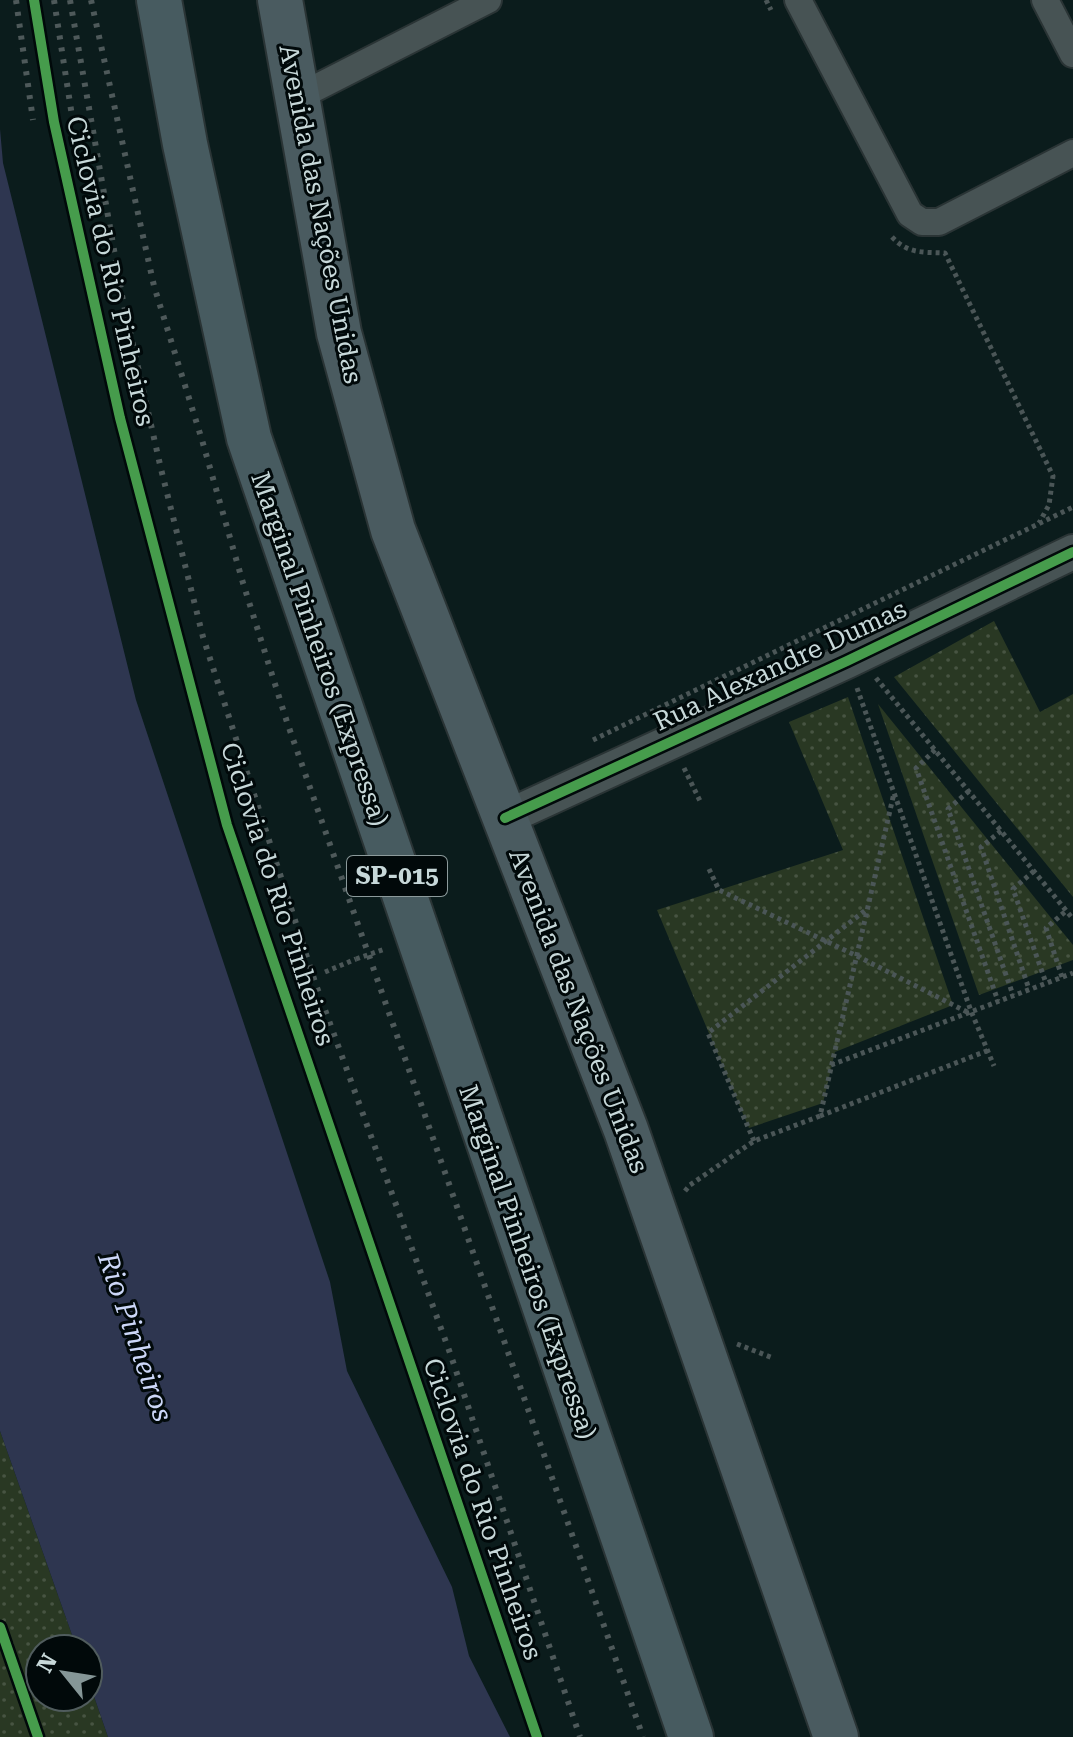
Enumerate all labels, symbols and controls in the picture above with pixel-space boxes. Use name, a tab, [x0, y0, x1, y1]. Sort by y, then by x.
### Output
street label: Avenida das Nações Unidas	[273, 42, 369, 386]
street label: Ciclovia do Rio Pinheiros	[61, 113, 161, 429]
street label: Marginal Pinheiros (Expressa)	[245, 468, 395, 830]
street label: Rua Alexandre Dumas	[649, 593, 911, 737]
street label: Ciclovia do Rio Pinheiros	[215, 739, 341, 1049]
street label: Avenida das Nações Unidas	[503, 845, 655, 1177]
road number: SP-015	[347, 856, 447, 896]
street label: Marginal Pinheiros (Expressa)	[453, 1081, 603, 1443]
water label: Rio Pinheiros	[91, 1247, 180, 1426]
street label: Ciclovia do Rio Pinheiros	[417, 1354, 549, 1664]
north arrow	[24, 1633, 104, 1713]
text: N	[32, 1650, 62, 1677]

